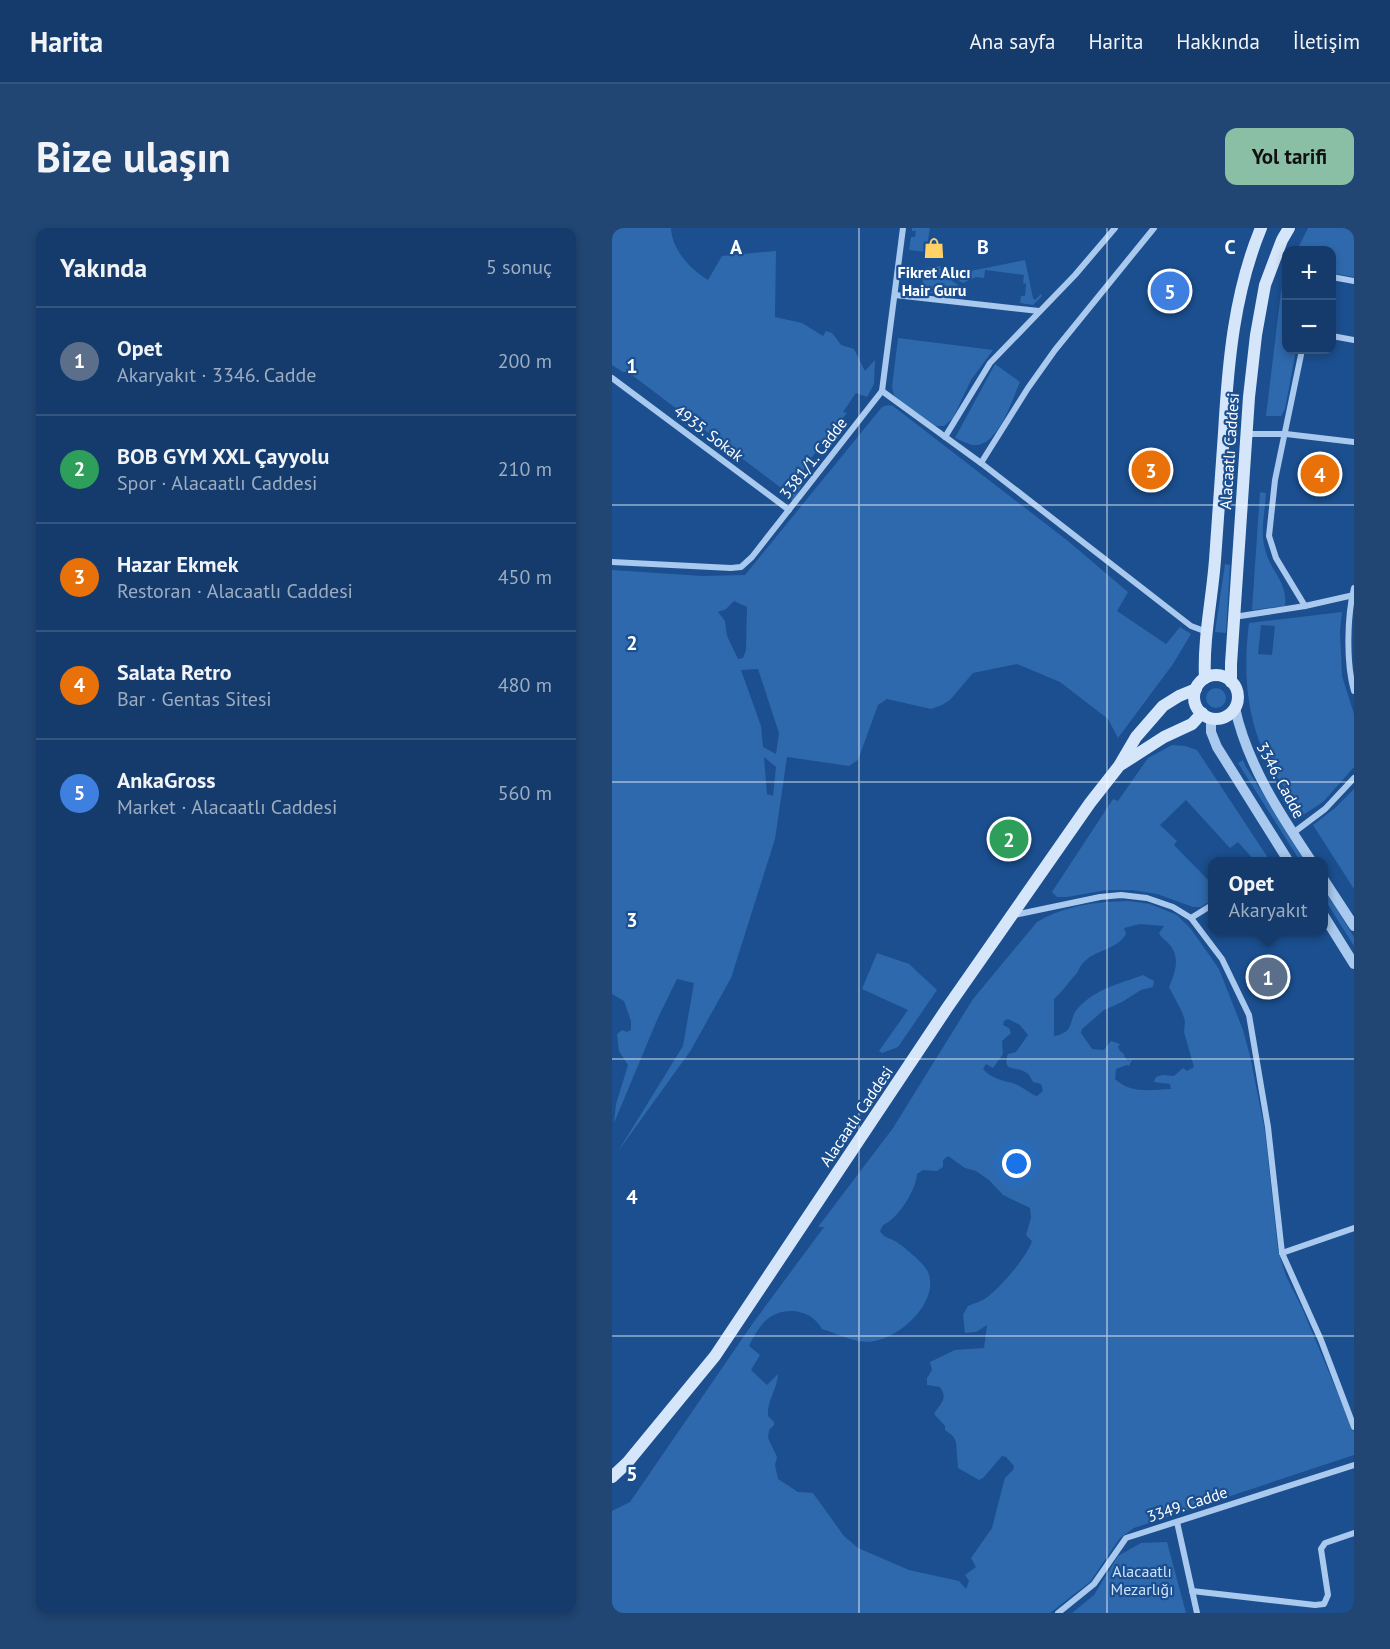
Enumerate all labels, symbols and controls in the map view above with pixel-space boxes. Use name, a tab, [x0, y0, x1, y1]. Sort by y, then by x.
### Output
text: Harita	[30, 23, 103, 60]
text: Ana sayfa	[970, 28, 1055, 55]
text: Harita	[1088, 28, 1143, 55]
text: Hakkında	[1176, 28, 1260, 55]
text: İletişim	[1293, 28, 1360, 55]
button: Yol tarifi	[1225, 128, 1354, 185]
text: Bize ulaşın	[36, 129, 231, 184]
text: A	[730, 234, 743, 260]
text: B	[977, 234, 989, 260]
text: C	[1224, 234, 1236, 260]
shop icon: Fikret Alıcı Hair Guru	[922, 236, 946, 260]
map controls	[1282, 246, 1336, 354]
button: +	[1282, 246, 1336, 300]
text: Yakında	[60, 251, 147, 284]
text: 5 sonuç	[486, 254, 552, 280]
place label: Fikret Alıcı Hair Guru	[898, 262, 970, 300]
pin: 5	[1150, 268, 1190, 314]
button: −	[1282, 300, 1336, 354]
text: Opet	[117, 334, 162, 362]
text: 1	[74, 348, 85, 374]
text: 200 m	[498, 348, 552, 374]
text: 1	[626, 353, 638, 379]
text: Akaryakıt · 3346. Cadde	[117, 362, 316, 388]
street label: Alacaatlı Caddesi	[1215, 392, 1243, 510]
street label: 4935. Sokak	[670, 400, 748, 466]
street label: 3381/1. Cadde	[775, 413, 851, 503]
text: BOB GYM XXL Çayyolu	[117, 442, 329, 470]
pin: 3	[1132, 448, 1170, 492]
pin: 4	[1300, 452, 1340, 496]
text: 2	[74, 456, 85, 482]
text: 210 m	[498, 456, 552, 482]
text: Spor · Alacaatlı Caddesi	[117, 470, 317, 496]
text: Hazar Ekmek	[117, 550, 239, 578]
text: 3	[74, 564, 85, 590]
text: 450 m	[498, 564, 552, 590]
text: Restoran · Alacaatlı Caddesi	[117, 578, 353, 604]
text: 2	[626, 630, 638, 656]
text: Salata Retro	[117, 658, 232, 686]
text: 4	[74, 672, 85, 698]
text: 480 m	[498, 672, 552, 698]
text: Bar · Gentas Sitesi	[117, 686, 272, 712]
street label: 3346. Cadde	[1253, 738, 1309, 822]
text: AnkaGross	[117, 766, 216, 794]
text: 5	[74, 780, 85, 806]
text: 560 m	[498, 780, 552, 806]
text: Market · Alacaatlı Caddesi	[117, 794, 337, 820]
pin: 2	[990, 816, 1028, 862]
popup	[1208, 857, 1328, 935]
text: Opet	[1229, 869, 1274, 897]
text: Akaryakıt	[1229, 897, 1307, 923]
text: 3	[626, 907, 638, 933]
pin: 1	[1248, 954, 1288, 999]
street label: Alacaatlı Caddesi	[815, 1062, 897, 1170]
your location	[1002, 1149, 1031, 1178]
text: 4	[626, 1184, 638, 1210]
text: 5	[626, 1461, 638, 1487]
street label: 3349. Cadde	[1144, 1482, 1230, 1526]
park label: Alacaatlı Mezarlığı	[1111, 1561, 1173, 1599]

